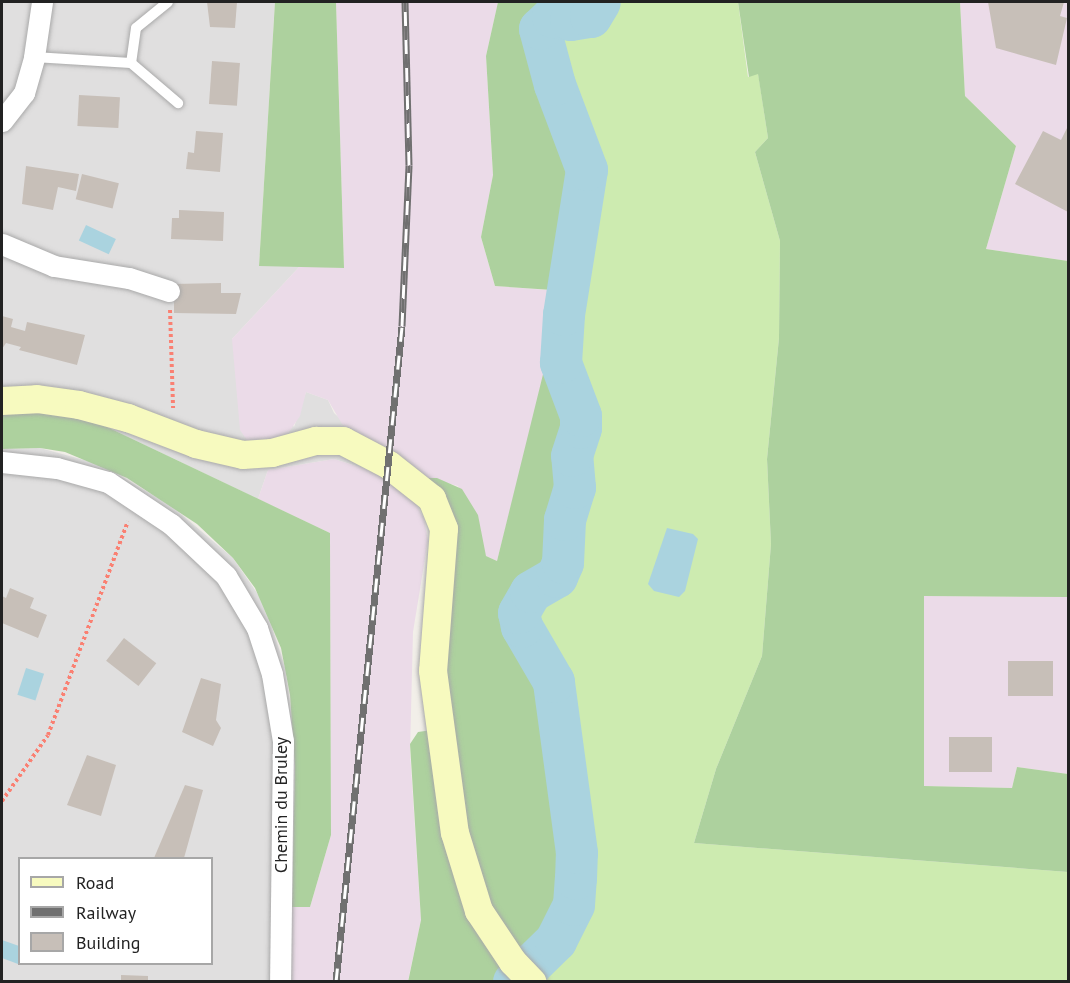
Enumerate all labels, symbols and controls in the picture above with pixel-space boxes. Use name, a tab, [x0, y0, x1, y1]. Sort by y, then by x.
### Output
street label: Chemin du Bruley	[270, 737, 292, 873]
legend	[18, 857, 213, 965]
text: Road	[76, 871, 114, 894]
text: Railway	[76, 901, 136, 924]
text: Building	[76, 931, 140, 954]

